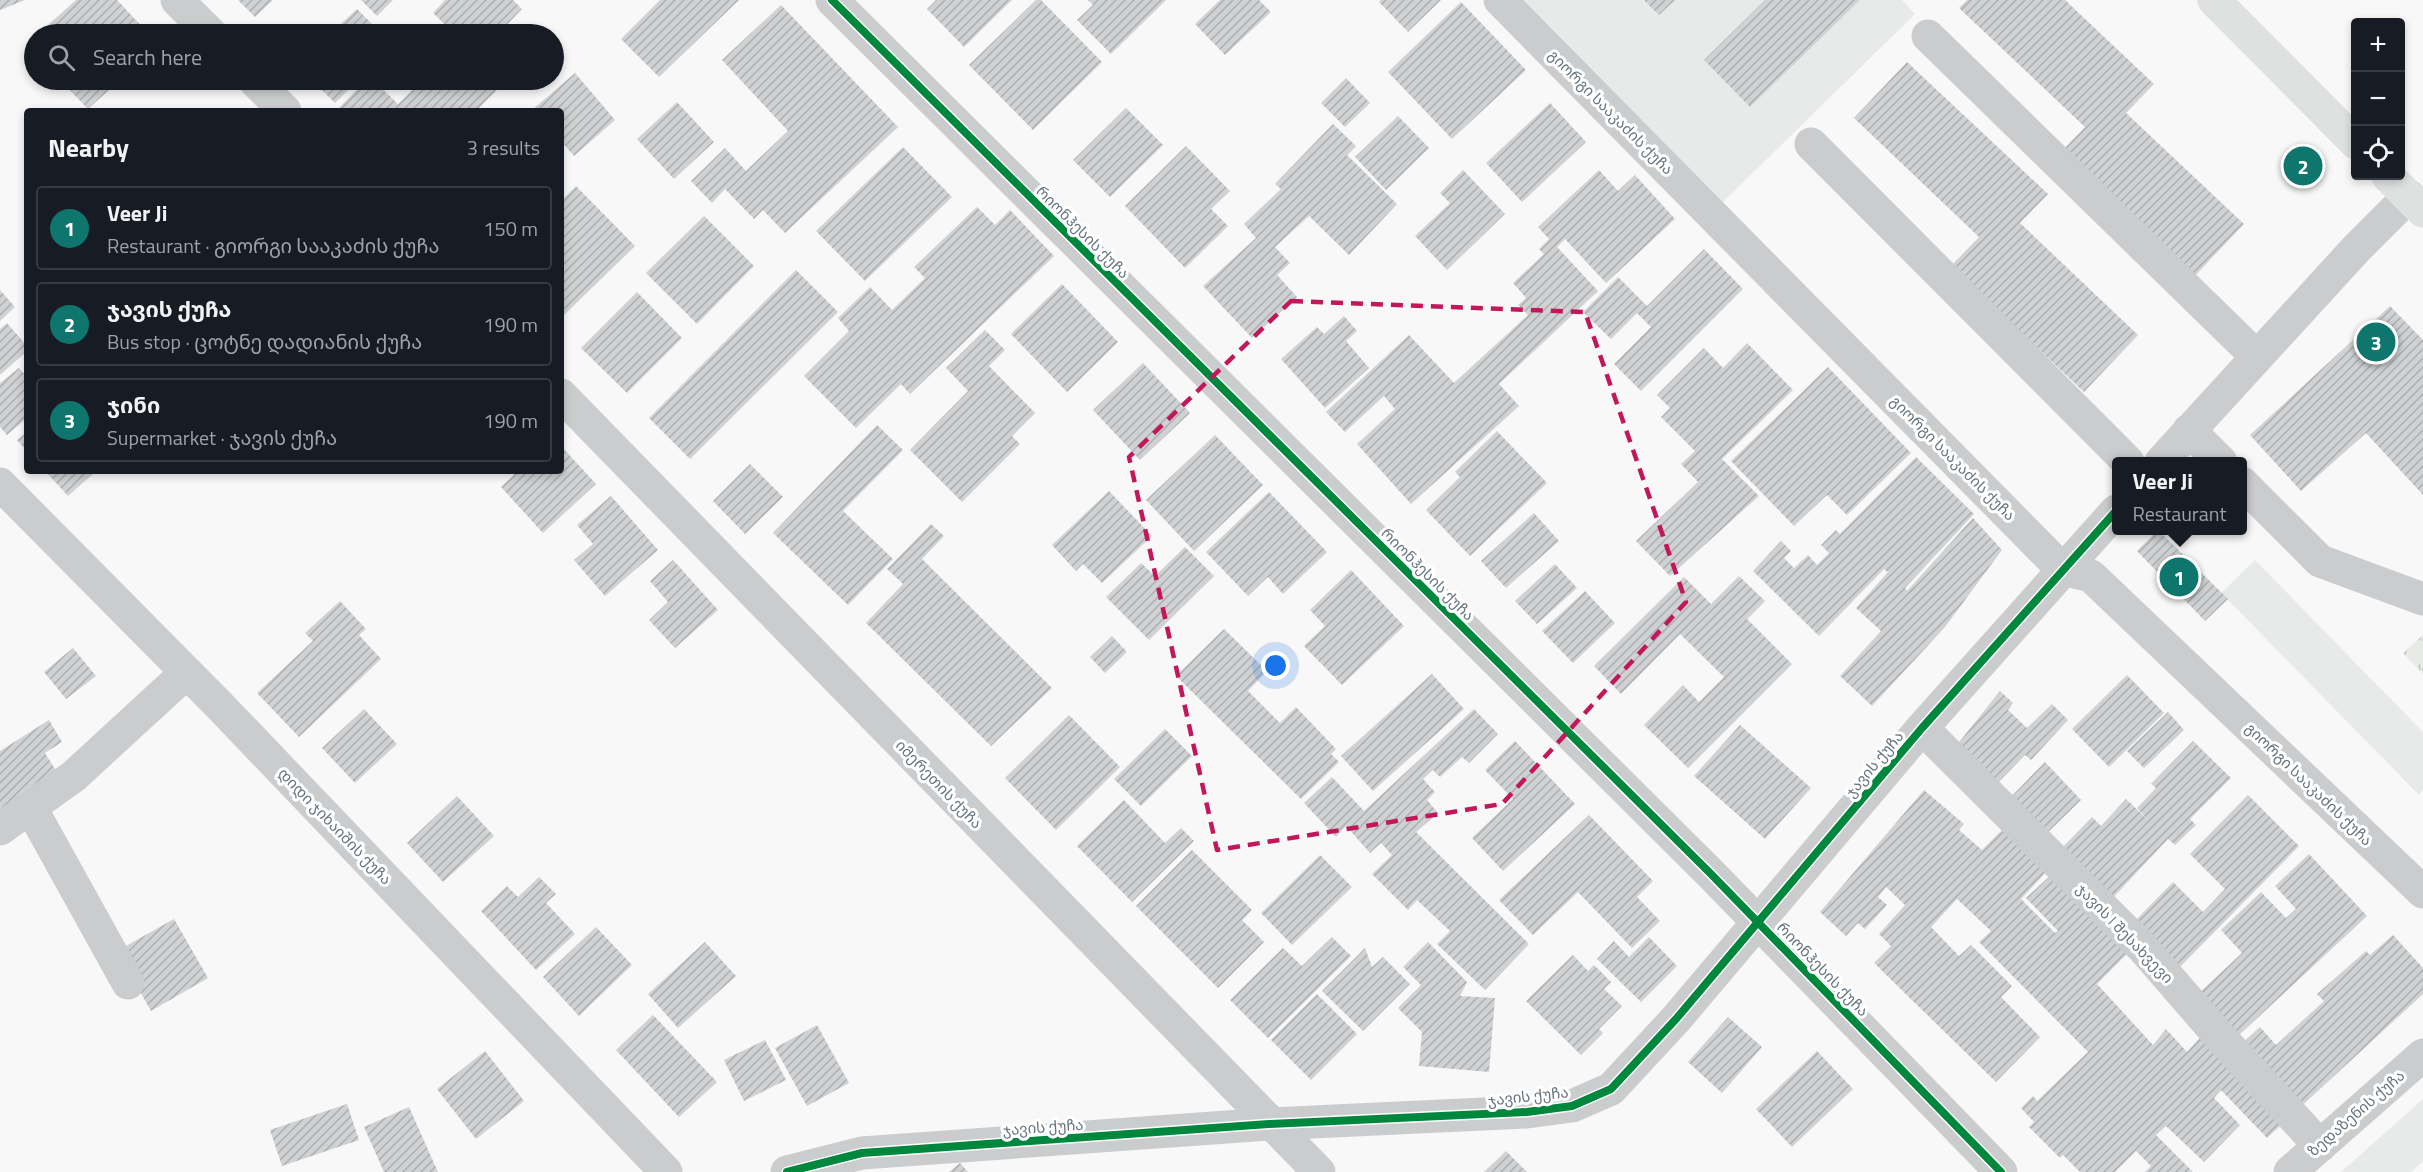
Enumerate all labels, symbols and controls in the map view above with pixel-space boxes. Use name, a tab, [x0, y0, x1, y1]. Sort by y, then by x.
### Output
map controls	[2351, 18, 2405, 180]
button: +	[2351, 18, 2405, 72]
search box	[24, 24, 564, 90]
text: Search here	[93, 40, 202, 74]
icon: search	[45, 41, 78, 74]
street label: გიორგი სააკაძის ქუჩა	[1543, 44, 1679, 180]
button: −	[2351, 72, 2405, 126]
button: locate	[2351, 126, 2405, 180]
text: Nearby	[48, 128, 129, 167]
text: 3 results	[467, 132, 540, 163]
pin: 2	[2284, 144, 2322, 188]
street label: რიონჰესის ქუჩა	[1031, 180, 1135, 284]
text: Veer Ji	[107, 196, 167, 230]
text: 1	[64, 213, 75, 244]
text: 150 m	[483, 213, 538, 244]
text: Restaurant · გიორგი სააკაძის ქუჩა	[107, 230, 439, 261]
text: ჯავის ქუჩა	[107, 292, 231, 326]
text: 2	[64, 309, 75, 340]
text: 190 m	[483, 309, 538, 340]
pin: 3	[2356, 320, 2396, 364]
text: Bus stop · ცოტნე დადიანის ქუჩა	[107, 326, 422, 357]
text: ჯინი	[107, 388, 160, 422]
street label: გიორგი სააკაძის ქუჩა	[1885, 390, 2021, 526]
text: 3	[64, 405, 75, 436]
text: 190 m	[483, 405, 538, 436]
text: Supermarket · ჯავის ქუჩა	[107, 422, 337, 453]
popup	[2112, 457, 2247, 535]
text: Veer Ji	[2133, 464, 2193, 498]
text: Restaurant	[2133, 498, 2226, 529]
street label: რიონჰესის ქუჩა	[1376, 522, 1480, 626]
pin: 1	[2160, 554, 2198, 600]
your location	[1261, 651, 1290, 680]
street label: გიორგი სააკაძის ქუჩა	[2240, 717, 2378, 851]
street label: ჯავის ქუჩა	[1839, 726, 1909, 802]
street label: იმერეთის ქუჩა	[890, 734, 988, 834]
street label: დიდი ჯიხაიშის ქუჩა	[273, 762, 397, 890]
street label: ჯავის I შესახვევი	[2071, 878, 2179, 988]
street label: რიონჰესის ქუჩა	[1772, 916, 1874, 1022]
street label: ზედაზენის ქუჩა	[2302, 1064, 2410, 1162]
street label: ჯავის ქუჩა	[1487, 1080, 1569, 1112]
street label: ჯავის ქუჩა	[1002, 1113, 1084, 1141]

